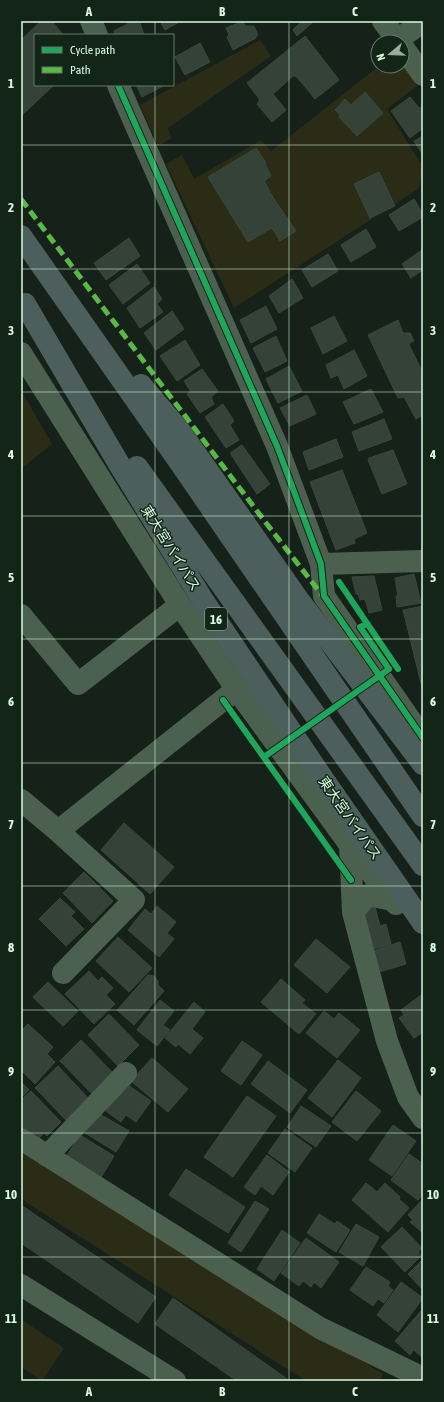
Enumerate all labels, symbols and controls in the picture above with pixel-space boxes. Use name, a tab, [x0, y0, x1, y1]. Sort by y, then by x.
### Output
text: A	[85, 4, 93, 19]
text: B	[219, 4, 226, 19]
text: C	[352, 4, 358, 19]
legend	[34, 34, 174, 86]
north arrow	[370, 34, 410, 74]
text: Cycle path	[70, 43, 115, 57]
text: N	[374, 52, 387, 62]
text: Path	[70, 63, 91, 77]
text: 1	[8, 76, 14, 91]
text: 1	[430, 76, 436, 91]
text: 2	[8, 200, 14, 215]
text: 2	[430, 200, 436, 215]
text: 3	[8, 323, 14, 338]
text: 3	[430, 323, 436, 338]
text: 4	[7, 447, 14, 462]
text: 4	[429, 447, 436, 462]
street label: 東大宮バイパス	[138, 502, 204, 594]
text: 5	[8, 570, 14, 585]
text: 5	[430, 570, 436, 585]
road number: 16	[205, 608, 227, 630]
text: 6	[8, 694, 14, 709]
text: 6	[430, 694, 436, 709]
street label: 東大宮バイパス	[315, 773, 385, 863]
text: 7	[8, 817, 14, 832]
text: 7	[430, 817, 436, 832]
text: 8	[8, 940, 14, 955]
text: 8	[430, 940, 436, 955]
text: 9	[8, 1064, 14, 1079]
text: 9	[430, 1064, 436, 1079]
text: 10	[5, 1187, 17, 1202]
text: 10	[427, 1187, 439, 1202]
text: 11	[5, 1311, 17, 1326]
text: 11	[427, 1311, 439, 1326]
text: A	[85, 1384, 93, 1399]
text: B	[219, 1384, 226, 1399]
text: C	[352, 1384, 358, 1399]

